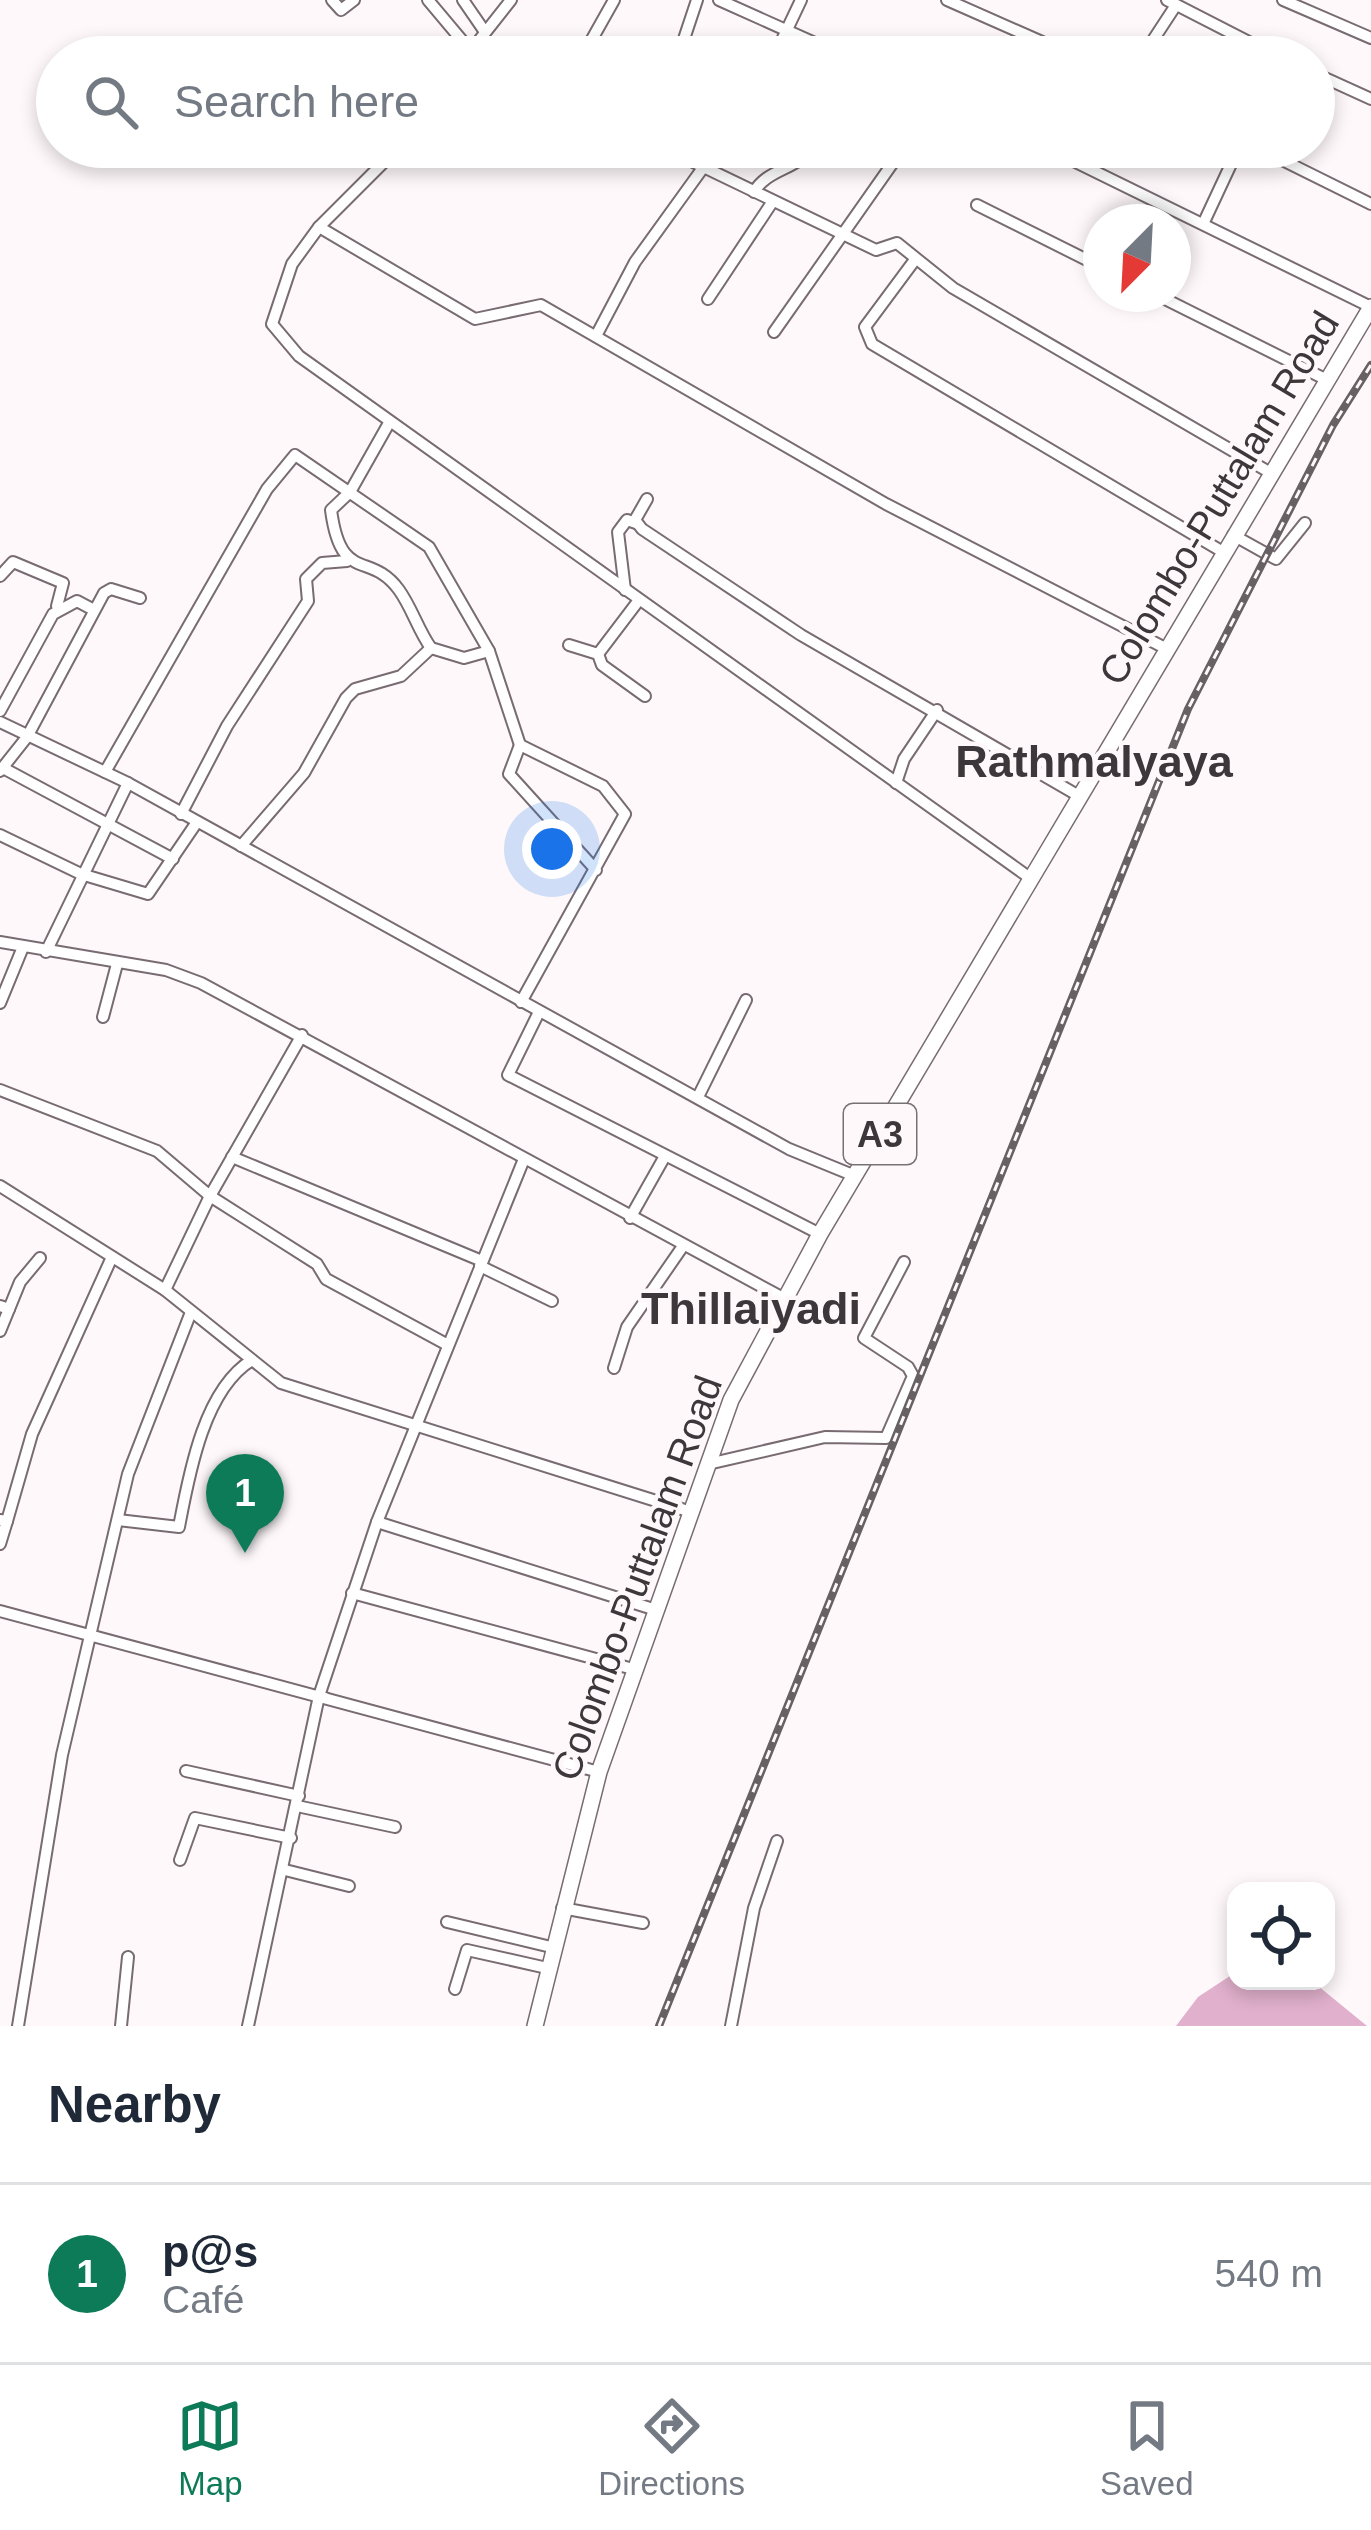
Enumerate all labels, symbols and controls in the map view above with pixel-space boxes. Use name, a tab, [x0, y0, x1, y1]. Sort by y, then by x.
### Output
search box	[36, 36, 1335, 168]
icon: search	[78, 69, 144, 135]
text: Search here	[174, 76, 419, 127]
north arrow	[1083, 204, 1191, 312]
street label: Colombo-Puttalam Road	[1091, 304, 1347, 692]
district label: Rathmalyaya	[955, 736, 1234, 787]
your location	[522, 819, 582, 879]
road number: A3	[844, 1104, 916, 1164]
district label: Thillaiyadi	[641, 1283, 861, 1334]
street label: Colombo-Puttalam Road	[544, 1370, 730, 1786]
pin: 1	[206, 1454, 284, 1553]
map controls	[1227, 1882, 1335, 1990]
button: locate	[1227, 1882, 1335, 1990]
text: Nearby	[48, 2076, 221, 2133]
text: p@s	[162, 2226, 258, 2277]
text: 1	[76, 2252, 98, 2295]
text: 540 m	[1215, 2252, 1323, 2295]
text: Café	[162, 2278, 244, 2321]
tab: Map	[177, 2393, 243, 2503]
tab: Directions	[598, 2393, 745, 2503]
tab: Saved	[1100, 2393, 1194, 2503]

